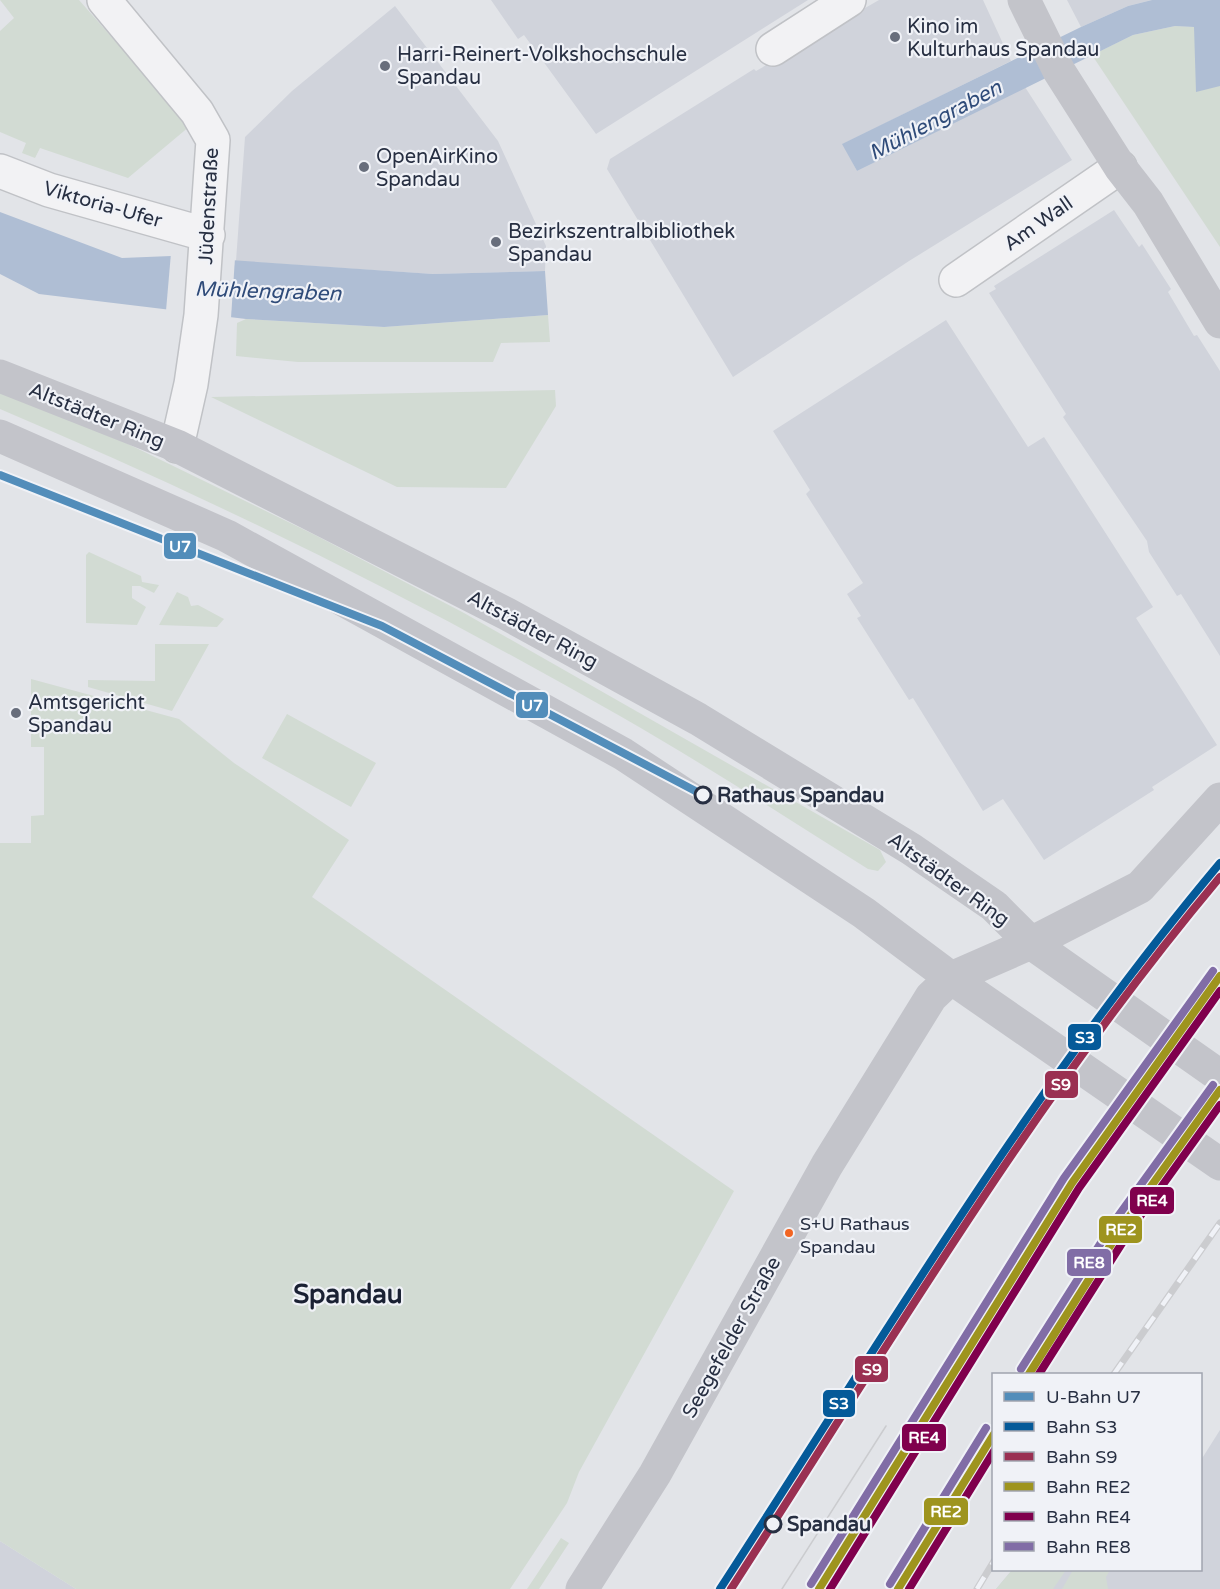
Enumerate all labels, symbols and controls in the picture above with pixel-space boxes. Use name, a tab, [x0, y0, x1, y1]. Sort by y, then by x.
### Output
place label: Kino im Kulturhaus Spandau	[907, 15, 1100, 62]
marker: Kino im Kulturhaus Spandau	[888, 30, 902, 44]
place label: Harri-Reinert-Volkshochschule Spandau	[397, 43, 687, 90]
marker: Harri-Reinert-Volkshochschule Spandau	[378, 59, 392, 73]
water label: Mühlengraben	[865, 74, 1007, 166]
place label: OpenAirKino Spandau	[376, 145, 498, 192]
street label: Jüdenstraße	[194, 147, 224, 265]
marker: OpenAirKino Spandau	[357, 160, 371, 174]
street label: Viktoria-Ufer	[41, 177, 165, 233]
street label: Am Wall	[999, 191, 1078, 256]
place label: Bezirkszentralbibliothek Spandau	[508, 220, 735, 267]
marker: Bezirkszentralbibliothek Spandau	[489, 235, 503, 249]
water label: Mühlengraben	[194, 276, 343, 307]
street label: Altstädter Ring	[25, 378, 168, 454]
line badge: U7	[163, 532, 197, 560]
text: U7	[169, 537, 191, 557]
street label: Altstädter Ring	[463, 585, 602, 674]
place label: Amtsgericht Spandau	[28, 691, 145, 738]
line badge: U7	[515, 691, 549, 719]
text: U7	[521, 696, 543, 716]
marker: Amtsgericht Spandau	[9, 706, 23, 720]
place label: Rathaus Spandau	[717, 784, 884, 808]
marker: Rathaus Spandau	[694, 786, 712, 804]
street label: Altstädter Ring	[883, 828, 1014, 932]
line badge: S3	[1067, 1023, 1102, 1051]
text: S3	[1075, 1028, 1095, 1048]
line badge: S9	[1044, 1070, 1079, 1099]
text: S9	[1051, 1075, 1071, 1095]
line badge: RE4	[1129, 1186, 1175, 1215]
text: RE4	[1136, 1191, 1168, 1211]
place label: S+U Rathaus Spandau	[800, 1213, 910, 1258]
line badge: RE2	[1098, 1215, 1143, 1244]
text: RE2	[1105, 1220, 1137, 1240]
marker: S+U Rathaus Spandau	[783, 1227, 795, 1239]
line badge: RE8	[1066, 1248, 1112, 1277]
street label: Seegefelder Straße	[678, 1253, 786, 1422]
text: RE8	[1073, 1253, 1105, 1273]
district label: Spandau	[293, 1279, 403, 1310]
line badge: S9	[854, 1355, 889, 1383]
text: S9	[862, 1360, 882, 1380]
legend	[992, 1373, 1202, 1571]
text: U-Bahn U7	[1046, 1386, 1141, 1408]
line badge: S3	[822, 1389, 856, 1418]
text: S3	[829, 1394, 849, 1414]
text: Bahn S3	[1046, 1416, 1118, 1438]
line badge: RE4	[901, 1423, 947, 1452]
text: RE4	[908, 1428, 940, 1448]
text: Bahn S9	[1046, 1446, 1118, 1468]
text: Bahn RE2	[1046, 1476, 1131, 1498]
line badge: RE2	[923, 1497, 969, 1526]
text: RE2	[930, 1502, 962, 1522]
text: Bahn RE4	[1046, 1506, 1131, 1528]
place label: Spandau	[787, 1513, 871, 1537]
marker: Spandau	[764, 1515, 782, 1533]
text: Bahn RE8	[1046, 1536, 1131, 1558]

